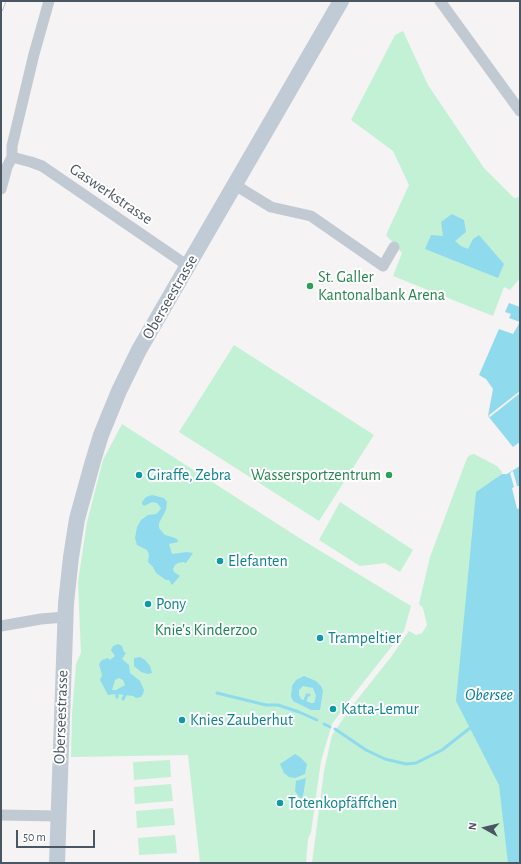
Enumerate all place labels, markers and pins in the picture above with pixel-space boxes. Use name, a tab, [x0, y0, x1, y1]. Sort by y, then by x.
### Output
place label: St. Galler Kantonalbank Arena	[318, 267, 445, 305]
marker: St. Galler Kantonalbank Arena	[305, 281, 315, 291]
place label: Giraffe, Zebra	[147, 465, 231, 485]
place label: Wassersportzentrum	[251, 465, 381, 485]
marker: Giraffe, Zebra	[134, 470, 144, 480]
marker: Wassersportzentrum	[384, 470, 394, 480]
place label: Elefanten	[228, 551, 288, 571]
marker: Elefanten	[215, 556, 225, 566]
place label: Pony	[156, 594, 186, 614]
marker: Pony	[143, 599, 153, 609]
place label: Trampeltier	[328, 628, 401, 648]
marker: Trampeltier	[315, 633, 325, 643]
place label: Katta-Lemur	[341, 699, 419, 719]
marker: Katta-Lemur	[328, 704, 338, 714]
place label: Knies Zauberhut	[190, 710, 293, 730]
marker: Knies Zauberhut	[177, 715, 187, 725]
place label: Totenkopfäffchen	[288, 793, 397, 813]
marker: Totenkopfäffchen	[275, 798, 285, 808]

